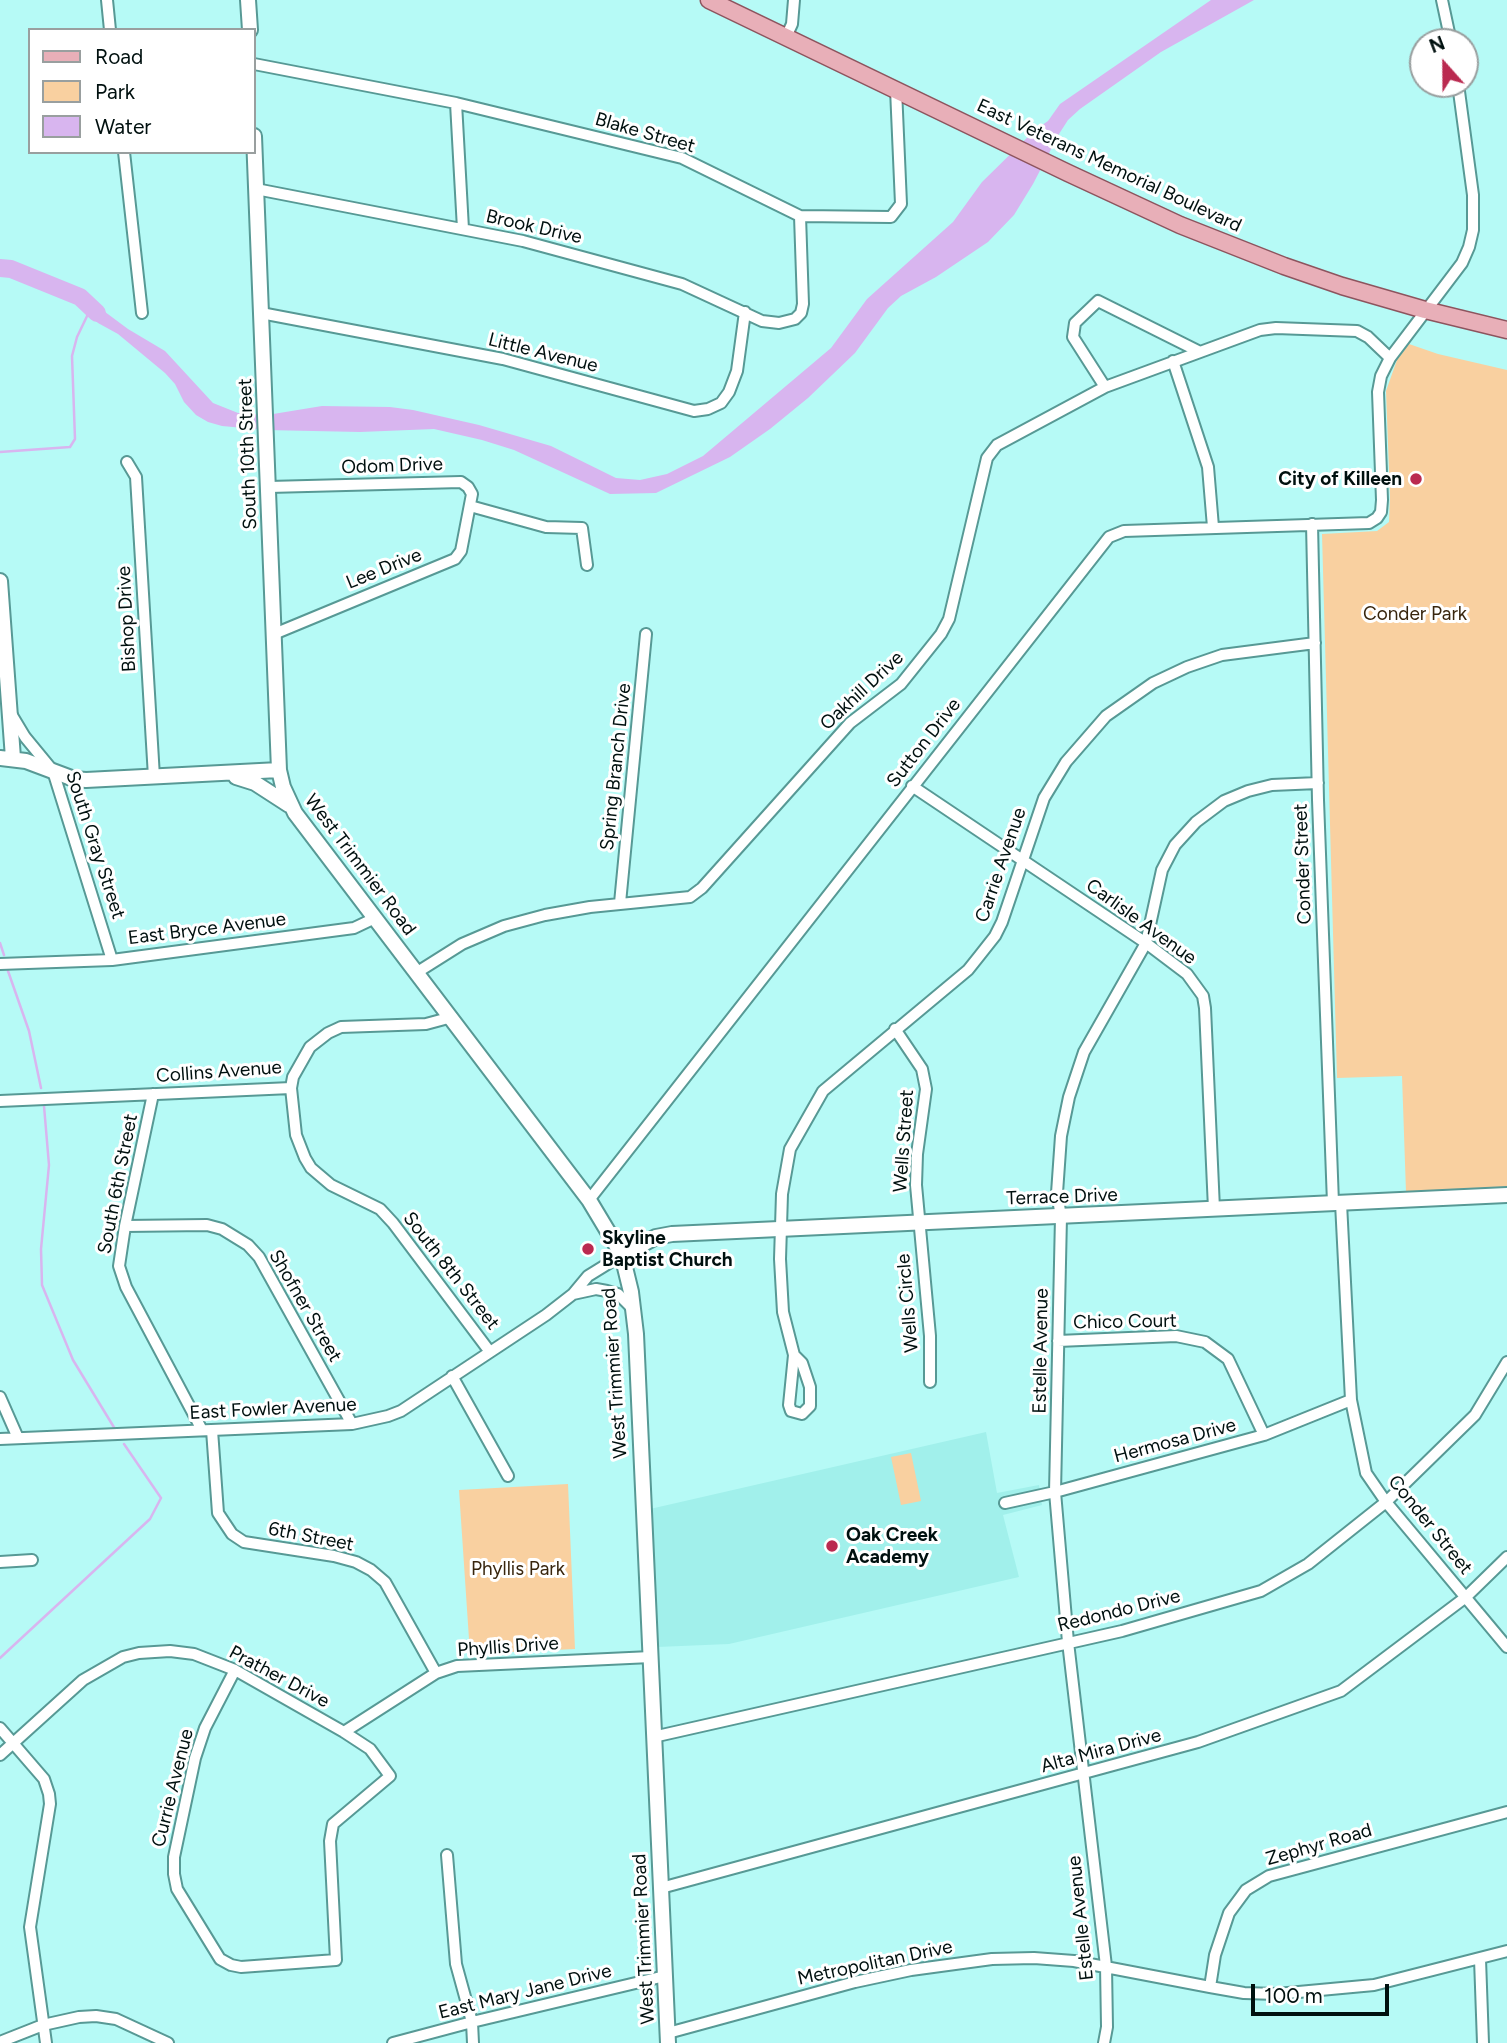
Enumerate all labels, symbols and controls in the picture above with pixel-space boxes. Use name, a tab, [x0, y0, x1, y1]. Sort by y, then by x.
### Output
legend	[28, 28, 256, 154]
north arrow	[1409, 28, 1479, 98]
text: N	[1426, 31, 1448, 58]
text: Road	[95, 44, 143, 69]
text: Park	[95, 79, 135, 104]
street label: East Veterans Memorial Boulevard	[973, 94, 1245, 238]
street label: Blake Street	[592, 108, 698, 158]
text: Water	[95, 114, 151, 139]
street label: Brook Drive	[484, 205, 584, 249]
street label: Little Avenue	[486, 328, 600, 378]
street label: South 10th Street	[234, 378, 262, 530]
street label: Odom Drive	[341, 453, 443, 479]
place label: City of Killeen	[1278, 468, 1402, 490]
marker: City of Killeen	[1408, 471, 1424, 487]
street label: Lee Drive	[343, 544, 425, 594]
street label: Bishop Drive	[113, 565, 141, 673]
park label: Conder Park	[1363, 603, 1467, 625]
street label: Oakhill Drive	[816, 647, 908, 735]
street label: Spring Branch Drive	[596, 682, 636, 852]
street label: Sutton Drive	[882, 694, 966, 792]
street label: South Gray Street	[60, 768, 130, 922]
street label: West Trimmier Road	[299, 790, 421, 940]
street label: Conder Street	[1289, 803, 1317, 925]
street label: Carrie Avenue	[971, 805, 1031, 925]
street label: Carlisle Avenue	[1081, 874, 1201, 970]
street label: East Bryce Avenue	[127, 908, 287, 950]
street label: Collins Avenue	[155, 1056, 283, 1088]
street label: Wells Street	[889, 1089, 919, 1193]
street label: South 6th Street	[93, 1112, 143, 1256]
street label: Terrace Drive	[1006, 1184, 1118, 1210]
street label: South 8th Street	[398, 1208, 504, 1334]
place label: Skyline Baptist Church	[602, 1227, 733, 1271]
marker: Skyline Baptist Church	[580, 1241, 596, 1257]
street label: Shofner Street	[264, 1246, 346, 1366]
street label: Wells Circle	[892, 1253, 924, 1353]
street label: West Trimmier Road	[598, 1287, 632, 1459]
street label: Estelle Avenue	[1029, 1288, 1053, 1414]
street label: Chico Court	[1073, 1310, 1177, 1334]
street label: East Fowler Avenue	[189, 1393, 357, 1425]
street label: Hermosa Drive	[1111, 1414, 1239, 1468]
street label: Conder Street	[1383, 1471, 1477, 1579]
street label: 6th Street	[266, 1518, 356, 1556]
place label: Oak Creek Academy	[846, 1524, 938, 1568]
marker: Oak Creek Academy	[824, 1538, 840, 1554]
park label: Phyllis Park	[471, 1558, 565, 1580]
street label: Redondo Drive	[1055, 1585, 1183, 1637]
street label: Phyllis Drive	[456, 1632, 560, 1662]
street label: Prather Drive	[225, 1641, 333, 1713]
street label: Alta Mira Drive	[1038, 1724, 1164, 1778]
street label: Currie Avenue	[147, 1727, 199, 1849]
street label: Zephyr Road	[1263, 1819, 1375, 1871]
street label: West Trimmier Road	[628, 1853, 660, 2025]
street label: Estelle Avenue	[1063, 1855, 1099, 1981]
street label: Metropolitan Drive	[795, 1935, 955, 1991]
street label: East Mary Jane Drive	[436, 1959, 614, 2025]
scale bar	[1255, 1969, 1393, 2013]
text: 100 m	[1264, 1983, 1323, 2008]

